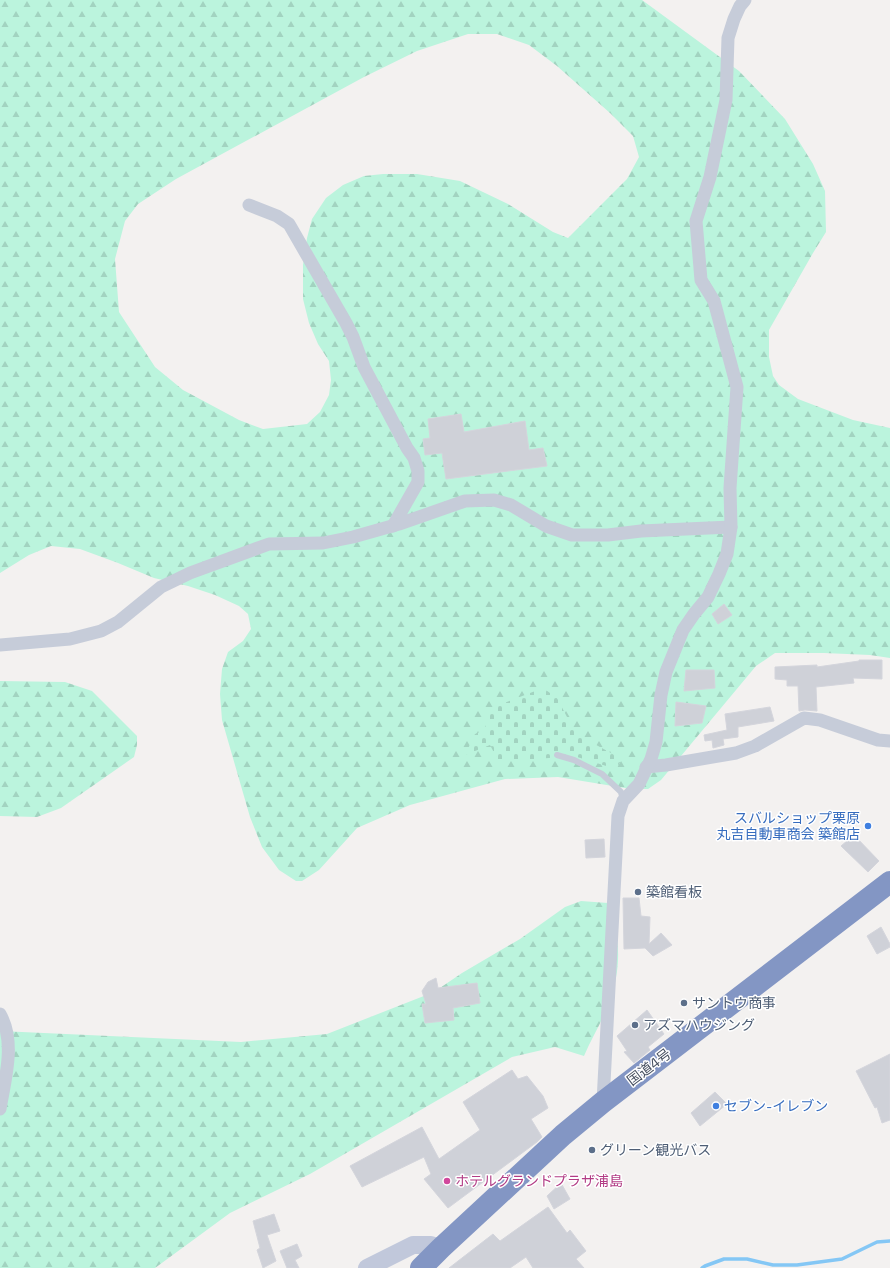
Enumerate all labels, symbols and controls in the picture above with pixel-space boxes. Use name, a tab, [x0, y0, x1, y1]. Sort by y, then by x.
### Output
place label: スバルショップ栗原 丸吉自動車商会 築館店	[716, 809, 860, 843]
marker: スバルショップ栗原 丸吉自動車商会 築館店	[863, 821, 873, 831]
place label: 築館看板	[646, 883, 702, 901]
marker: 築館看板	[633, 887, 643, 897]
place label: サントウ商事	[692, 994, 776, 1012]
marker: サントウ商事	[679, 998, 689, 1008]
place label: アズマハウジング	[643, 1016, 755, 1034]
marker: アズマハウジング	[630, 1020, 640, 1030]
street label: 国道4号	[623, 1045, 675, 1089]
place label: セブン-イレブン	[724, 1097, 828, 1115]
marker: セブン-イレブン	[711, 1101, 721, 1111]
place label: グリーン観光バス	[600, 1141, 711, 1159]
marker: グリーン観光バス	[587, 1145, 597, 1155]
place label: ホテルグランドプラザ浦島	[455, 1172, 623, 1190]
marker: ホテルグランドプラザ浦島	[442, 1176, 452, 1186]

